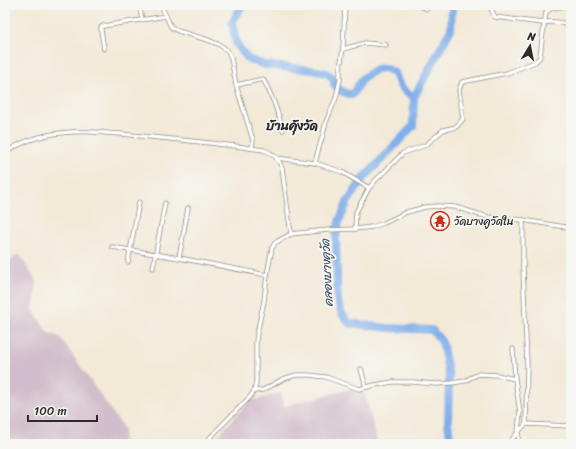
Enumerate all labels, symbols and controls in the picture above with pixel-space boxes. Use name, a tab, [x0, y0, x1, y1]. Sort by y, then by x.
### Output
north arrow	[510, 26, 550, 66]
text: N	[525, 26, 537, 47]
district label: บ้านคุ้งวัด	[265, 114, 318, 137]
temple icon: วัดบางคูวัดใน	[429, 210, 451, 232]
place label: วัดบางคูวัดใน	[454, 212, 514, 231]
water label: คลองบางคูวัด	[314, 237, 340, 307]
scale bar	[28, 397, 97, 423]
text: 100 m	[34, 400, 67, 422]

